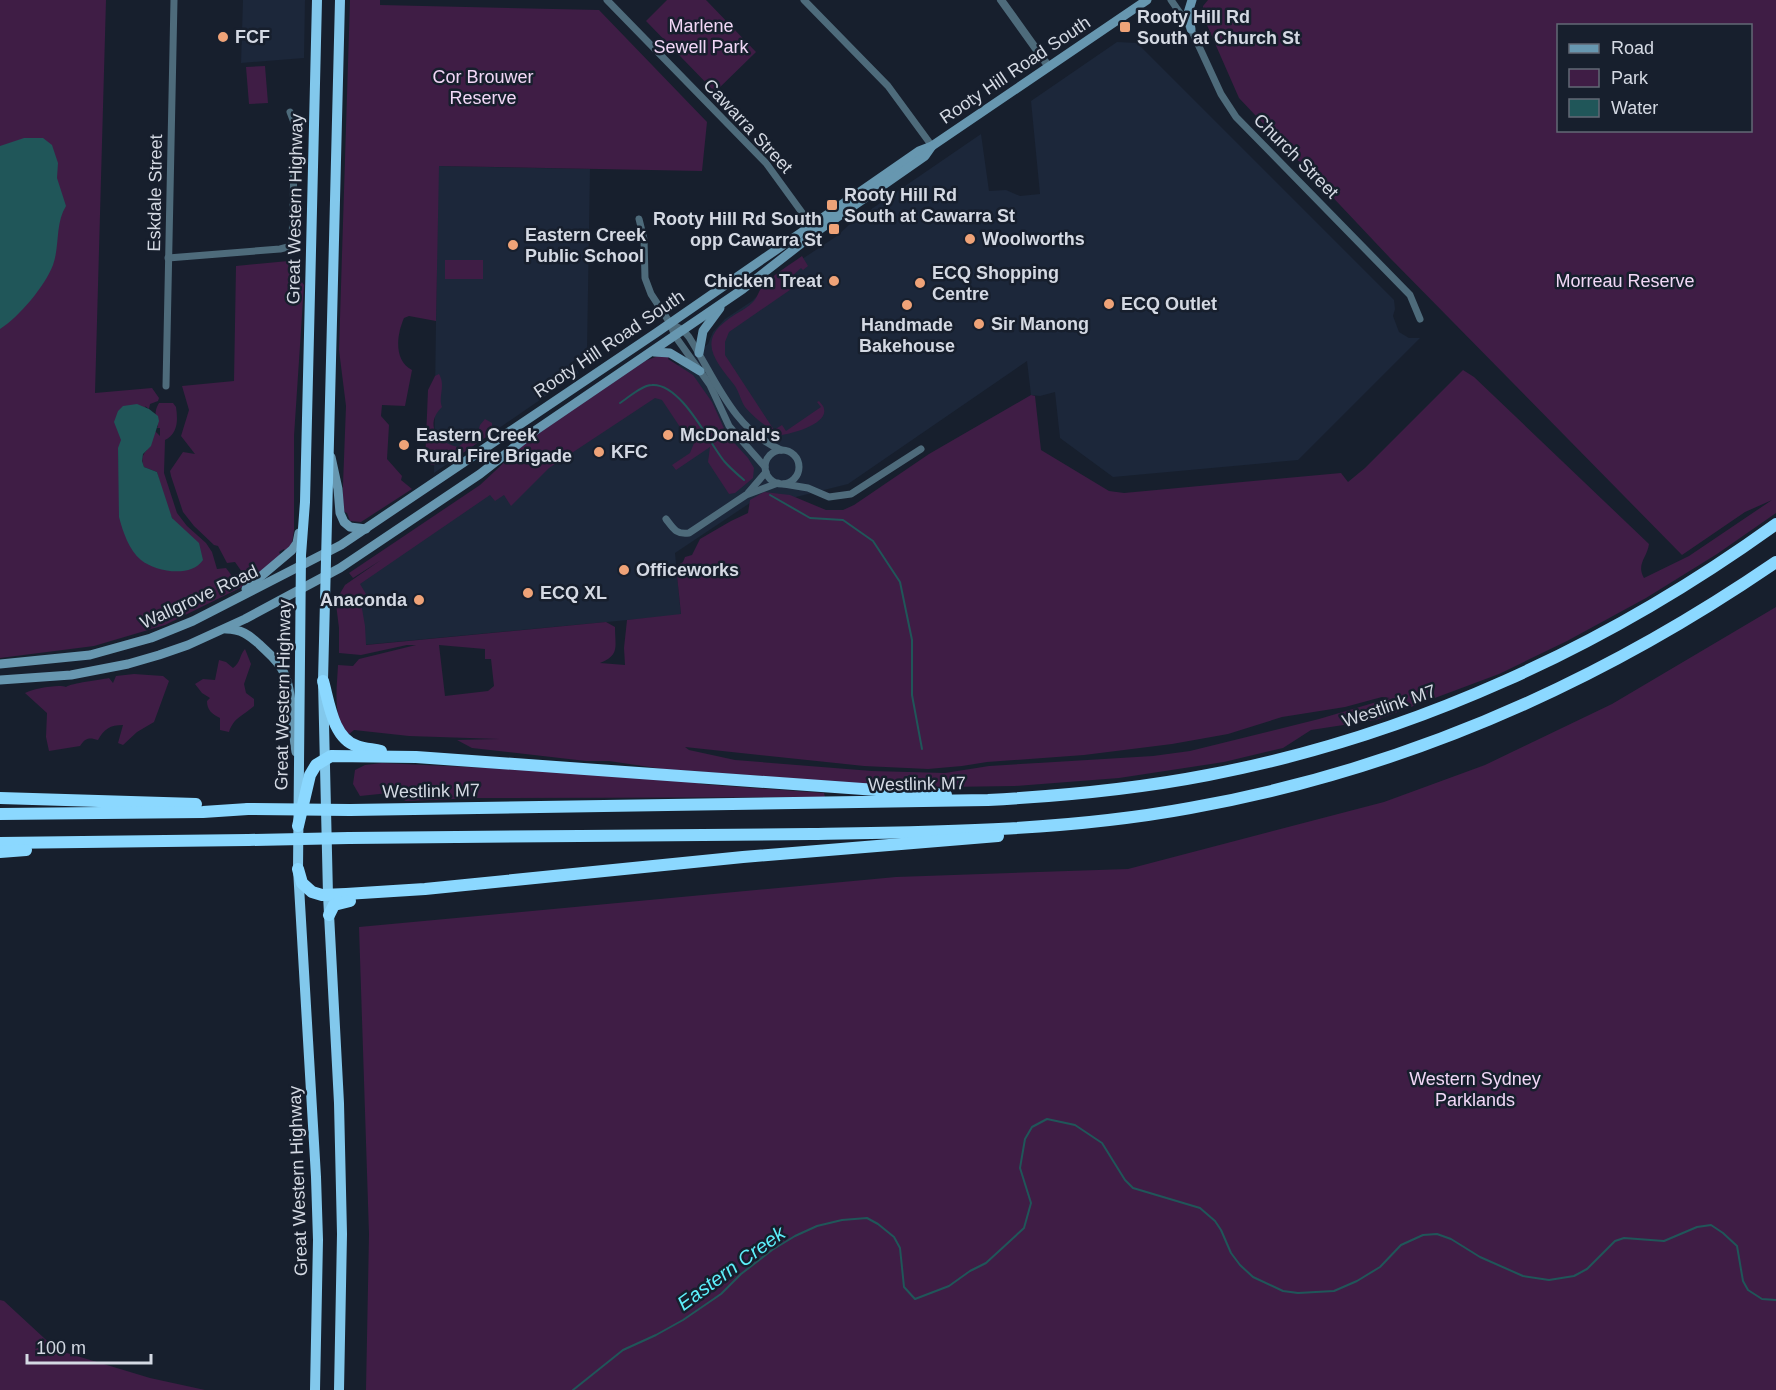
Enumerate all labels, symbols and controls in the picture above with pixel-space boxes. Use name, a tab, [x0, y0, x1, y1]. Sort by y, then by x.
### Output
place label: Rooty Hill Rd South at Church St	[1137, 7, 1300, 48]
street label: Rooty Hill Road South	[936, 12, 1094, 128]
park label: Marlene Sewell Park	[653, 16, 750, 57]
marker: Rooty Hill Rd South at Church St	[1118, 20, 1132, 34]
legend	[1557, 24, 1752, 132]
place label: FCF	[235, 27, 270, 47]
marker: FCF	[216, 30, 230, 44]
text: Road	[1611, 38, 1654, 58]
park label: Cor Brouwer Reserve	[432, 67, 534, 108]
text: Park	[1611, 68, 1649, 88]
street label: Cawarra Street	[699, 75, 797, 177]
text: Water	[1611, 98, 1658, 118]
street label: Church Street	[1250, 110, 1342, 202]
street label: Great Western Highway	[283, 113, 307, 305]
street label: Eskdale Street	[144, 134, 166, 252]
place label: Rooty Hill Rd South at Cawarra St	[844, 185, 1015, 226]
marker: Rooty Hill Rd South at Cawarra St	[825, 198, 839, 212]
place label: Rooty Hill Rd South opp Cawarra St	[653, 209, 822, 250]
marker: Rooty Hill Rd South opp Cawarra St	[827, 222, 841, 236]
place label: Eastern Creek Public School	[525, 225, 647, 266]
place label: Woolworths	[982, 229, 1085, 249]
marker: Woolworths	[963, 232, 977, 246]
marker: Eastern Creek Public School	[506, 238, 520, 252]
place label: ECQ Shopping Centre	[932, 263, 1059, 304]
place label: Chicken Treat	[704, 271, 822, 291]
park label: Morreau Reserve	[1555, 271, 1695, 291]
marker: Chicken Treat	[827, 274, 841, 288]
marker: ECQ Shopping Centre	[913, 276, 927, 290]
street label: Rooty Hill Road South	[530, 286, 688, 402]
place label: ECQ Outlet	[1121, 294, 1217, 314]
marker: ECQ Outlet	[1102, 297, 1116, 311]
marker: Handmade Bakehouse	[900, 298, 914, 312]
place label: Sir Manong	[991, 314, 1089, 334]
place label: Handmade Bakehouse	[859, 315, 955, 356]
marker: Sir Manong	[972, 317, 986, 331]
place label: Eastern Creek Rural Fire Brigade	[416, 425, 572, 466]
place label: McDonald's	[680, 425, 780, 445]
marker: McDonald's	[661, 428, 675, 442]
marker: Eastern Creek Rural Fire Brigade	[397, 438, 411, 452]
place label: KFC	[611, 442, 648, 462]
marker: KFC	[592, 445, 606, 459]
place label: Officeworks	[636, 560, 739, 580]
street label: Wallgrove Road	[137, 561, 261, 633]
marker: Officeworks	[617, 563, 631, 577]
place label: ECQ XL	[540, 583, 607, 603]
marker: ECQ XL	[521, 586, 535, 600]
place label: Anaconda	[320, 590, 408, 610]
marker: Anaconda	[412, 593, 426, 607]
street label: Great Western Highway	[271, 599, 295, 791]
street label: Westlink M7	[1340, 681, 1438, 731]
street label: Westlink M7	[868, 773, 966, 795]
street label: Westlink M7	[382, 780, 480, 802]
park label: Western Sydney Parklands	[1409, 1069, 1541, 1110]
street label: Great Western Highway	[285, 1085, 311, 1277]
water label: Eastern Creek	[673, 1221, 790, 1314]
scale bar	[27, 1327, 152, 1365]
text: 100 m	[36, 1338, 86, 1358]

